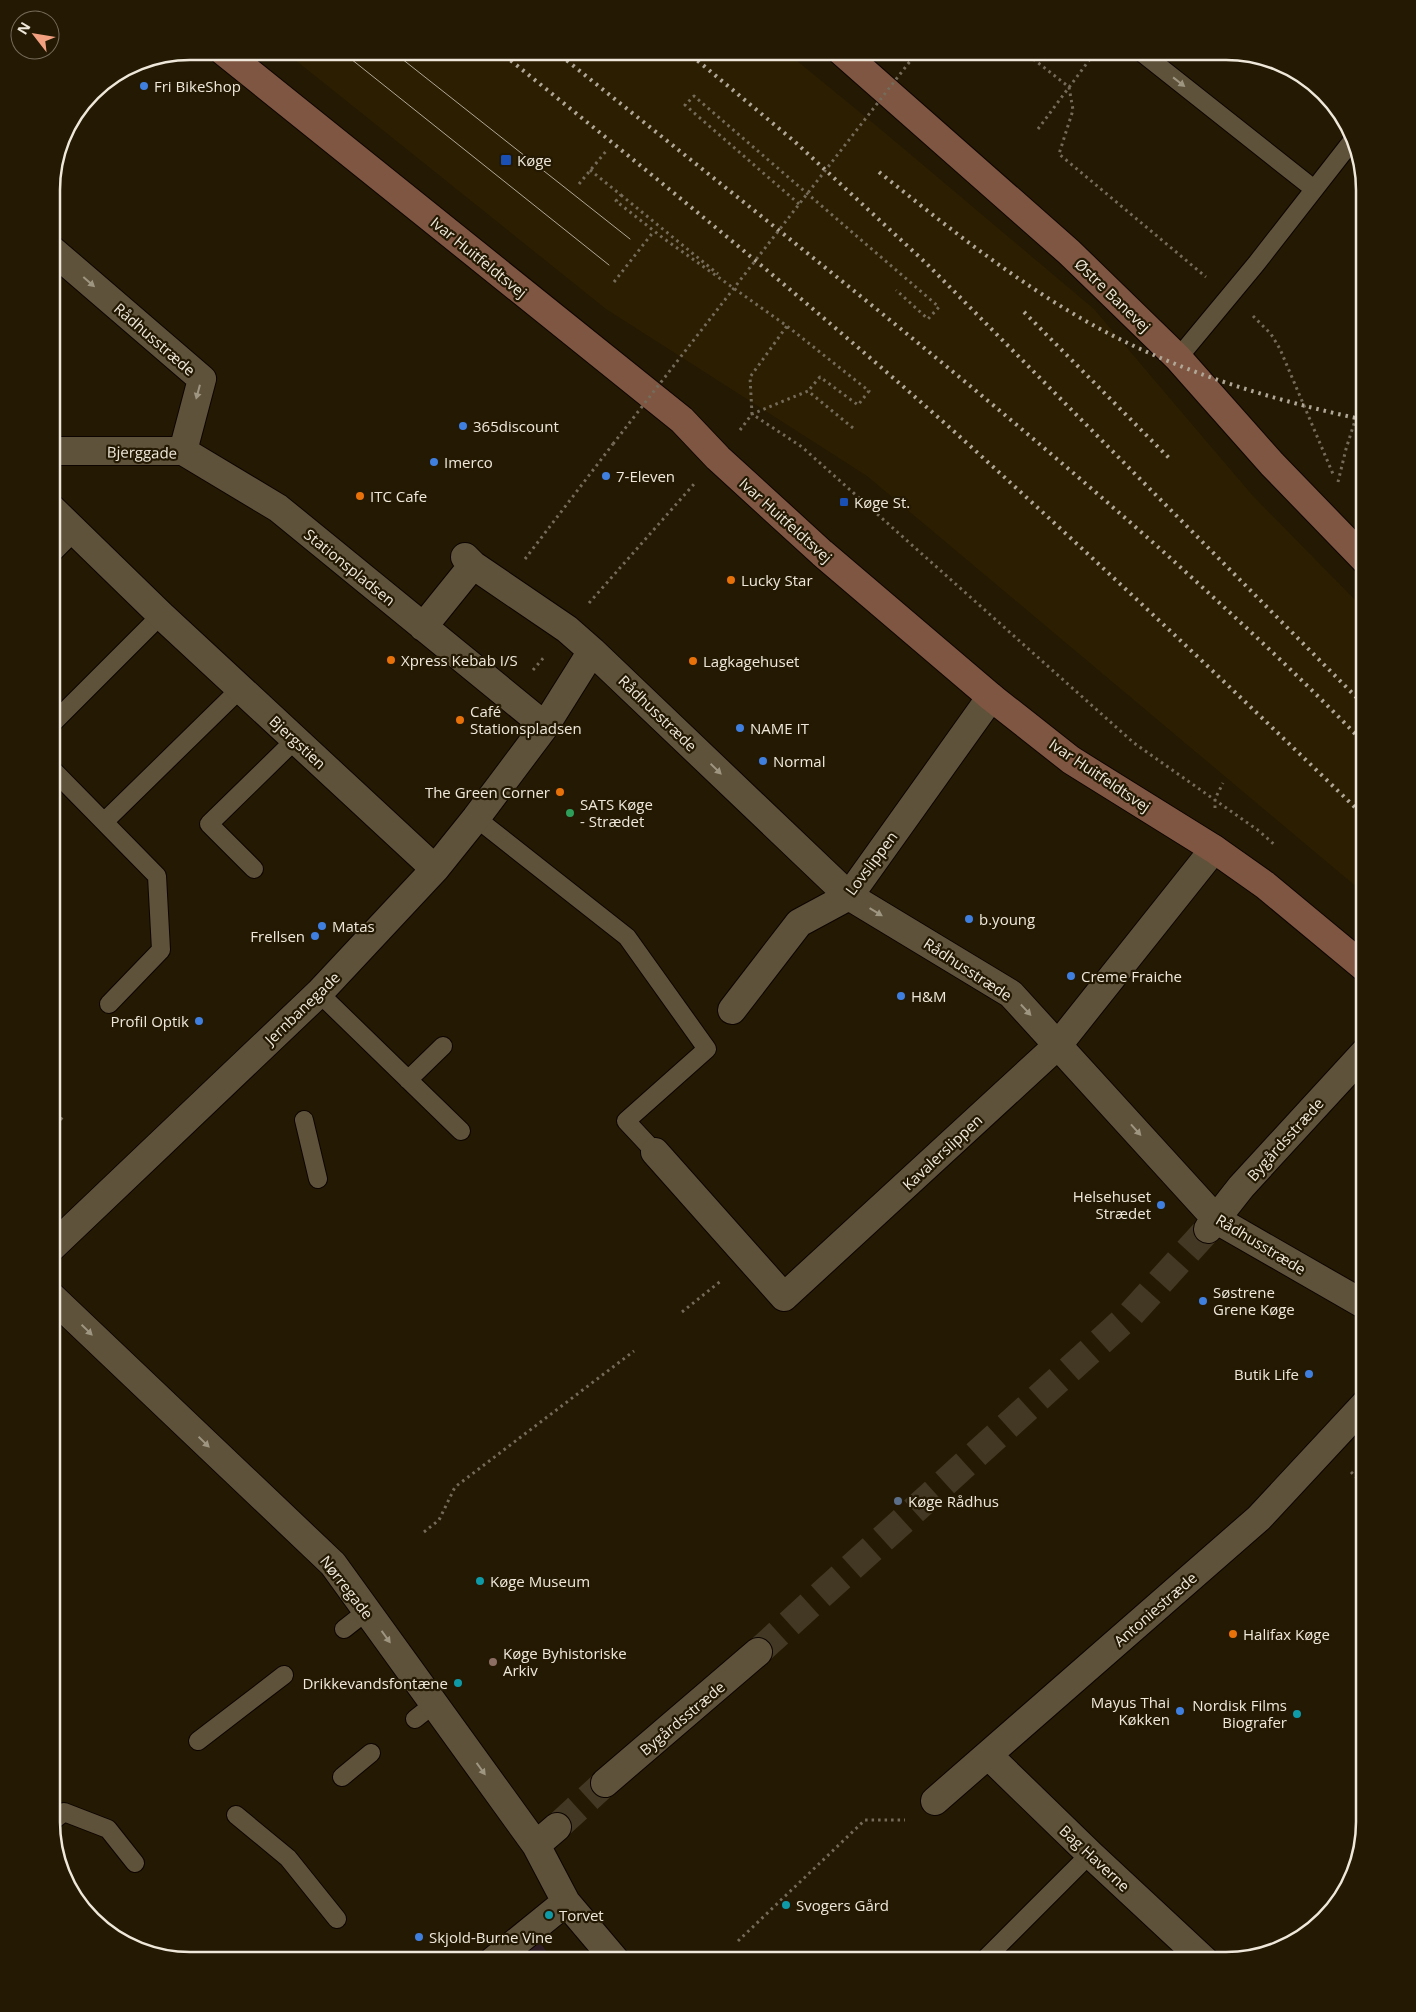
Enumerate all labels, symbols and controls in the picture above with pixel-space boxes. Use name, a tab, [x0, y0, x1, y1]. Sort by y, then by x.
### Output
north arrow	[10, 10, 60, 60]
text: N	[12, 18, 35, 38]
place label: Fri BikeShop	[154, 76, 241, 96]
one-way arrow	[1172, 76, 1185, 87]
marker: Fri BikeShop	[138, 80, 150, 92]
place label: Køge	[517, 150, 552, 170]
marker: Køge	[499, 153, 513, 167]
street label: Ivar Huitfeldtsvej	[427, 212, 531, 302]
street label: Østre Banevej	[1071, 254, 1155, 336]
one-way arrow	[82, 276, 94, 288]
street label: Rådhusstræde	[110, 298, 200, 380]
one-way arrow	[194, 384, 202, 399]
place label: 365discount	[473, 416, 559, 436]
marker: 365discount	[457, 420, 469, 432]
street label: Bjerggade	[107, 441, 177, 463]
place label: Imerco	[444, 452, 493, 472]
marker: Imerco	[428, 456, 440, 468]
place label: 7-Eleven	[616, 466, 675, 486]
marker: 7-Eleven	[600, 470, 612, 482]
street label: Ivar Huitfeldtsvej	[735, 473, 837, 567]
place label: ITC Cafe	[370, 486, 427, 506]
marker: ITC Cafe	[354, 490, 366, 502]
place label: Køge St.	[854, 492, 910, 512]
marker: Køge St.	[838, 496, 850, 508]
street label: Stationspladsen	[300, 524, 400, 610]
place label: Lucky Star	[741, 570, 813, 590]
marker: Lucky Star	[725, 574, 737, 586]
place label: Xpress Kebab I/S	[401, 650, 518, 670]
place label: Lagkagehuset	[703, 651, 799, 671]
marker: Xpress Kebab I/S	[385, 654, 397, 666]
marker: Lagkagehuset	[687, 655, 699, 667]
street label: Rådhusstræde	[615, 671, 701, 755]
place label: Café Stationspladsen	[470, 701, 582, 738]
street label: Bjergstien	[266, 711, 330, 773]
marker: Café Stationspladsen	[454, 714, 466, 726]
place label: NAME IT	[750, 718, 810, 738]
marker: NAME IT	[734, 722, 746, 734]
street label: Ivar Huitfeldtsvej	[1045, 734, 1155, 816]
place label: Normal	[773, 751, 825, 771]
marker: Normal	[757, 755, 769, 767]
one-way arrow	[710, 763, 722, 775]
place label: The Green Corner	[425, 782, 550, 802]
marker: The Green Corner	[554, 786, 566, 798]
place label: SATS Køge - Strædet	[580, 794, 653, 831]
marker: SATS Køge - Strædet	[564, 807, 576, 819]
street label: Lovslippen	[840, 827, 902, 899]
one-way arrow	[869, 907, 883, 916]
place label: b.young	[979, 909, 1035, 929]
marker: b.young	[963, 913, 975, 925]
place label: Matas	[332, 916, 375, 936]
marker: Matas	[316, 920, 328, 932]
place label: Frellsen	[250, 926, 305, 946]
marker: Frellsen	[309, 930, 321, 942]
street label: Rådhusstræde	[920, 933, 1016, 1005]
place label: Creme Fraiche	[1081, 966, 1182, 986]
street label: Jernbanegade	[259, 967, 344, 1050]
marker: Creme Fraiche	[1065, 970, 1077, 982]
place label: H&M	[911, 986, 946, 1006]
marker: H&M	[895, 990, 907, 1002]
one-way arrow	[1020, 1004, 1032, 1016]
place label: Profil Optik	[110, 1011, 189, 1031]
marker: Profil Optik	[193, 1015, 205, 1027]
street label: Bygårdsstræde	[1242, 1093, 1328, 1185]
street label: Kavalerslippen	[898, 1110, 986, 1194]
one-way arrow	[1130, 1124, 1141, 1137]
place label: Helsehuset Strædet	[1073, 1186, 1151, 1223]
marker: Helsehuset Strædet	[1155, 1199, 1167, 1211]
street label: Rådhusstræde	[1212, 1209, 1310, 1279]
place label: Søstrene Grene Køge	[1213, 1282, 1295, 1319]
marker: Søstrene Grene Køge	[1197, 1295, 1209, 1307]
one-way arrow	[80, 1324, 92, 1336]
place label: Butik Life	[1234, 1364, 1299, 1384]
marker: Butik Life	[1303, 1368, 1315, 1380]
one-way arrow	[198, 1436, 210, 1448]
place label: Køge Rådhus	[908, 1491, 999, 1511]
marker: Køge Rådhus	[892, 1495, 904, 1507]
street label: Nørregade	[316, 1551, 378, 1623]
street label: Antoniestræde	[1109, 1567, 1201, 1651]
place label: Køge Museum	[490, 1571, 590, 1591]
marker: Køge Museum	[474, 1575, 486, 1587]
place label: Halifax Køge	[1243, 1624, 1330, 1644]
marker: Halifax Køge	[1227, 1628, 1239, 1640]
one-way arrow	[380, 1630, 391, 1643]
place label: Køge Byhistoriske Arkiv	[503, 1643, 627, 1680]
marker: Køge Byhistoriske Arkiv	[487, 1656, 499, 1668]
place label: Drikkevandsfontæne	[302, 1673, 448, 1693]
street label: Bygårdsstræde	[635, 1676, 729, 1760]
marker: Drikkevandsfontæne	[452, 1677, 464, 1689]
place label: Mayus Thai Køkken	[1091, 1692, 1170, 1729]
place label: Nordisk Films Biografer	[1192, 1695, 1287, 1732]
marker: Mayus Thai Køkken	[1174, 1705, 1186, 1717]
marker: Nordisk Films Biografer	[1291, 1708, 1303, 1720]
one-way arrow	[476, 1762, 486, 1776]
street label: Bag Haverne	[1056, 1820, 1134, 1896]
place label: Svogers Gård	[796, 1895, 889, 1915]
marker: Svogers Gård	[780, 1899, 792, 1911]
place label: Torvet	[559, 1905, 604, 1925]
marker: Torvet	[543, 1909, 555, 1921]
place label: Skjold-Burne Vine	[429, 1927, 553, 1947]
marker: Skjold-Burne Vine	[413, 1931, 425, 1943]

